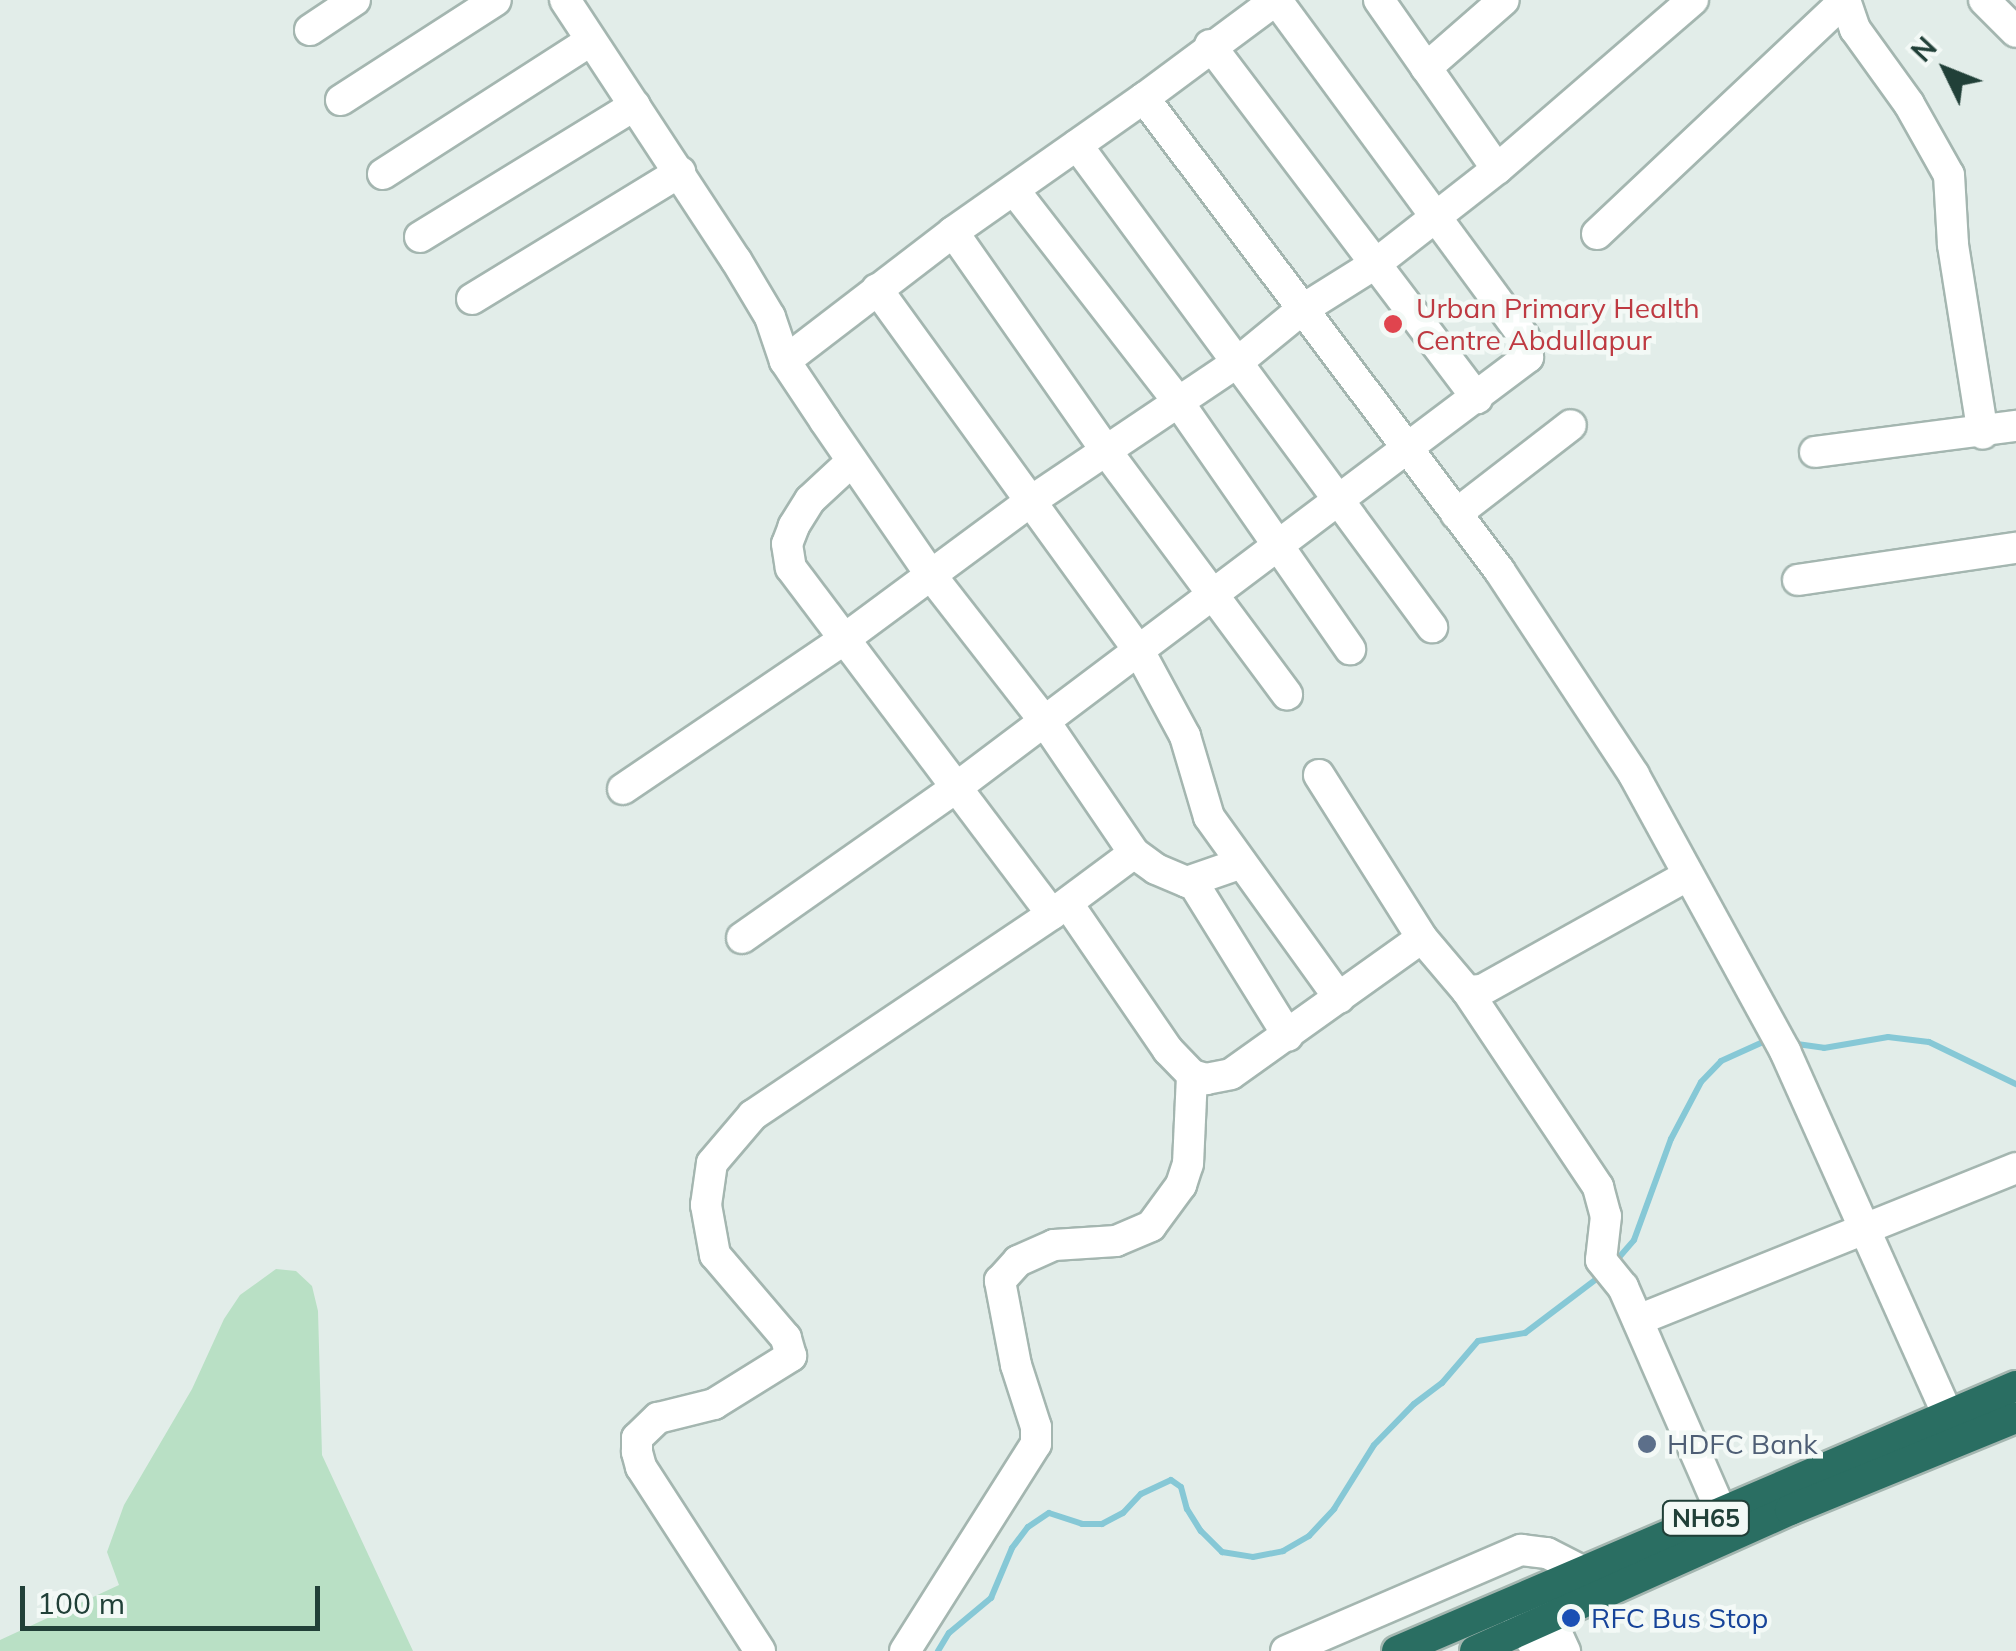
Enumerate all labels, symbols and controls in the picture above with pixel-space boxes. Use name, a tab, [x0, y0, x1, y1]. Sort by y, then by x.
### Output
north arrow	[1896, 20, 1996, 120]
text: N	[1904, 30, 1944, 69]
place label: Urban Primary Health Centre Abdullapur	[1416, 291, 1700, 357]
marker: Urban Primary Health Centre Abdullapur	[1380, 311, 1406, 337]
place label: HDFC Bank	[1667, 1427, 1818, 1461]
marker: HDFC Bank	[1636, 1433, 1658, 1455]
road number: NH65	[1661, 1498, 1751, 1538]
scale bar	[25, 1566, 325, 1628]
text: 100 m	[37, 1584, 125, 1622]
place label: RFC Bus Stop	[1591, 1601, 1768, 1635]
marker: RFC Bus Stop	[1560, 1607, 1582, 1629]

